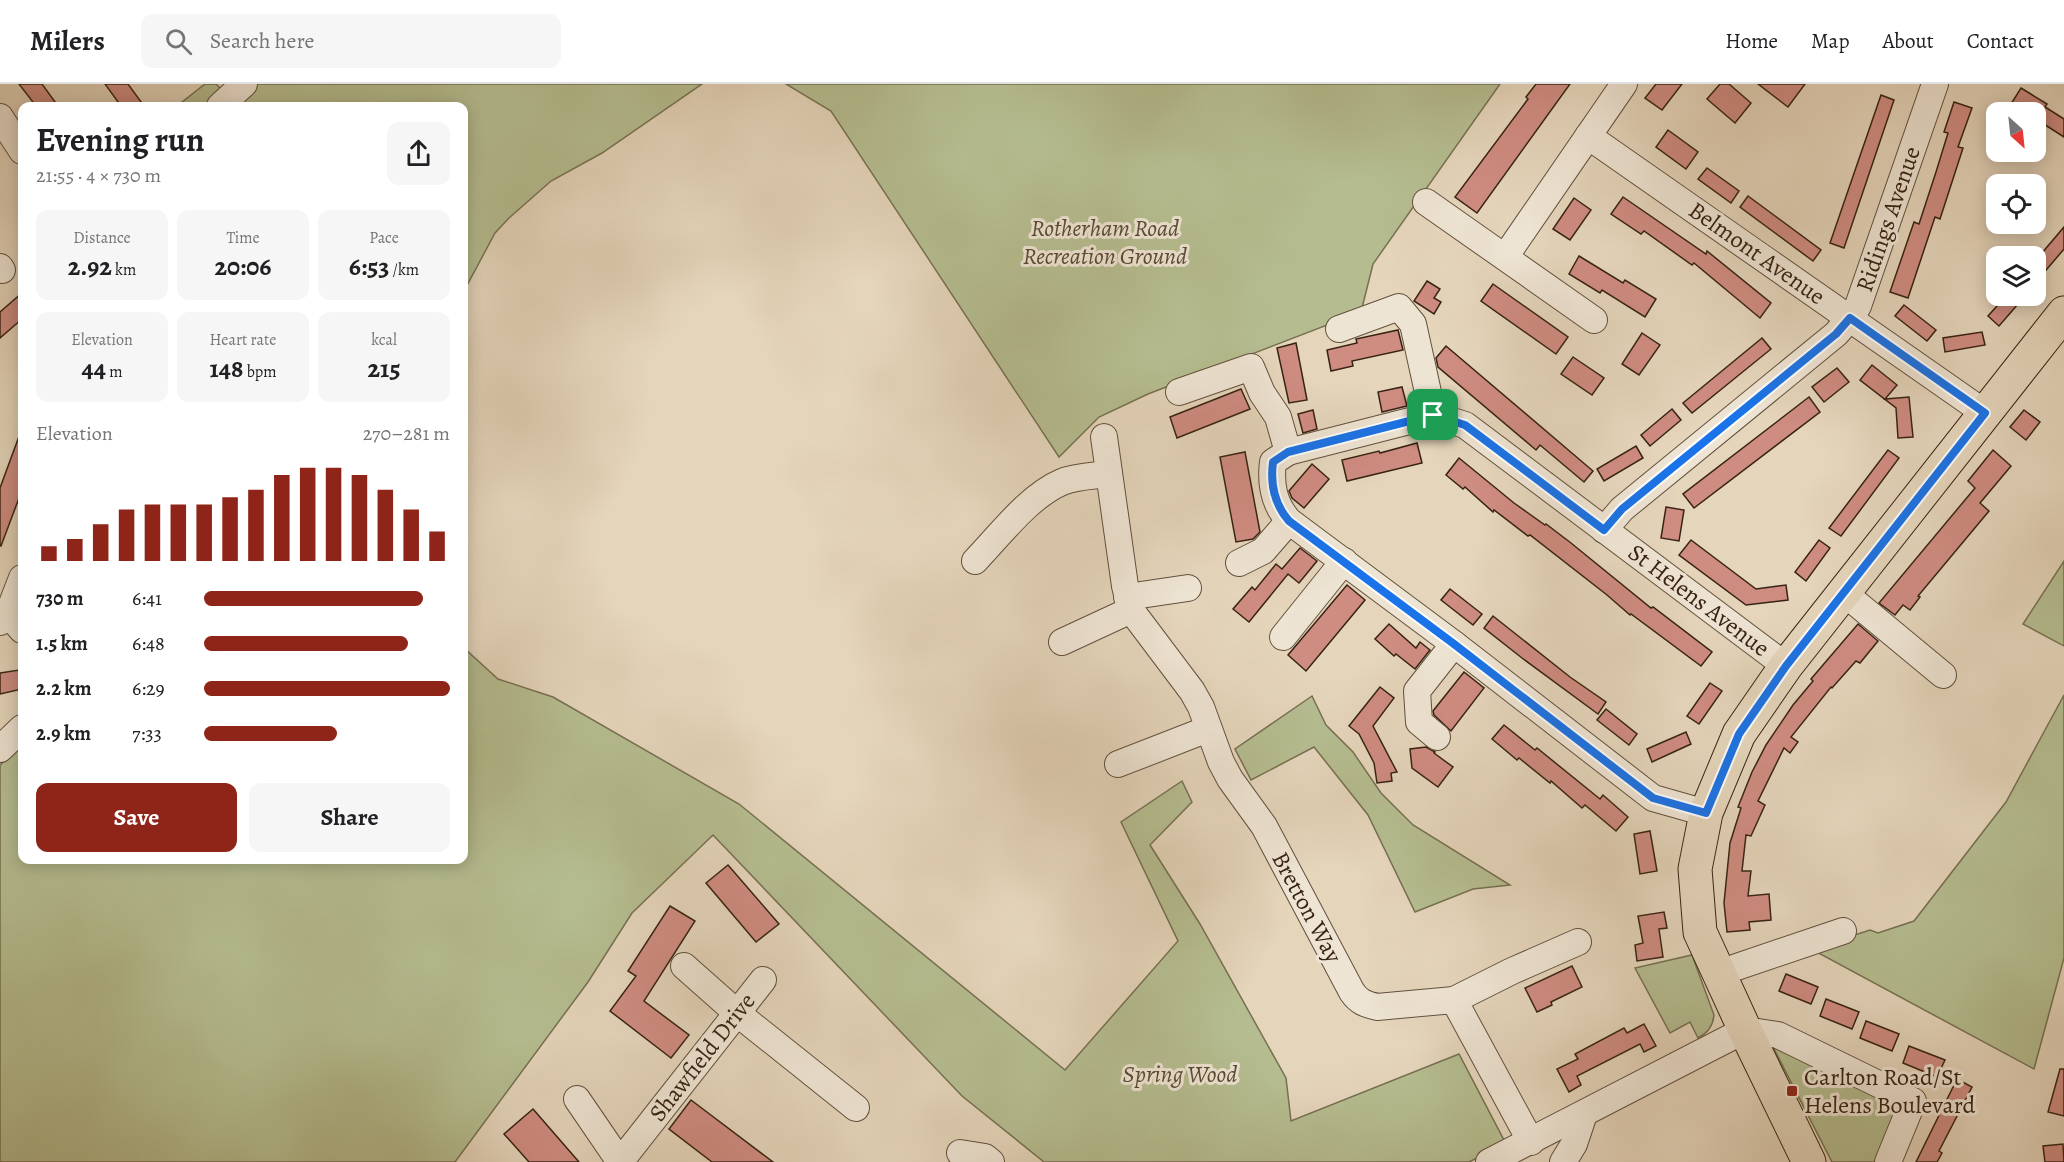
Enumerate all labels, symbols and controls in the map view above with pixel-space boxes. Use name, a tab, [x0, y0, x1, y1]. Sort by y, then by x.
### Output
search box	[141, 14, 561, 68]
text: Milers	[30, 22, 105, 60]
icon: search	[162, 25, 195, 58]
text: Search here	[210, 26, 314, 56]
text: Home	[1725, 27, 1778, 55]
text: Map	[1811, 27, 1849, 55]
text: About	[1882, 27, 1934, 55]
text: Contact	[1967, 27, 2034, 55]
north arrow	[1986, 102, 2046, 162]
map controls	[1986, 102, 2046, 306]
text: Evening run	[36, 117, 205, 162]
button: share	[387, 122, 450, 185]
street label: Ridings Avenue	[1848, 142, 1928, 296]
text: 21:55 · 4 × 730 m	[36, 162, 161, 189]
button: locate	[1986, 174, 2046, 234]
street label: Belmont Avenue	[1682, 194, 1832, 312]
park label: Rotherham Road Recreation Ground	[1023, 212, 1187, 272]
text: Distance	[73, 227, 131, 249]
text: Time	[226, 227, 260, 249]
text: Pace	[369, 227, 399, 249]
button: layers	[1986, 246, 2046, 306]
text: 2.92	[68, 249, 112, 284]
text: 20:06	[214, 249, 272, 284]
text: 6:53	[349, 249, 389, 284]
text: km	[112, 259, 136, 281]
text: /km	[389, 259, 419, 281]
text: Elevation	[71, 329, 133, 351]
text: Heart rate	[210, 329, 276, 351]
text: kcal	[371, 329, 397, 351]
text: 44	[82, 351, 106, 386]
text: 148	[209, 351, 243, 386]
text: 215	[368, 351, 400, 386]
text: m	[106, 361, 122, 383]
text: bpm	[243, 361, 277, 383]
pin	[1407, 389, 1458, 440]
icon: arrive	[1416, 398, 1449, 431]
text: Elevation	[36, 420, 113, 447]
text: 270–281 m	[363, 420, 450, 447]
street label: St Helens Avenue	[1622, 536, 1776, 664]
text: 730 m	[36, 585, 83, 612]
text: 6:41	[132, 585, 162, 612]
text: 1.5 km	[36, 630, 88, 657]
text: 6:48	[132, 630, 165, 657]
text: 2.2 km	[36, 675, 91, 702]
text: 6:29	[132, 675, 165, 702]
text: 2.9 km	[36, 720, 91, 747]
text: 7:33	[132, 720, 162, 747]
button: Save	[36, 783, 237, 852]
button: Share	[249, 783, 450, 852]
street label: Bretton Way	[1264, 846, 1350, 968]
street label: Shawfield Drive	[642, 986, 762, 1128]
park label: Spring Wood	[1123, 1058, 1237, 1090]
place label: Carlton Road/St Helens Boulevard	[1804, 1061, 1976, 1121]
marker: Carlton Road/St Helens Boulevard	[1785, 1084, 1799, 1098]

